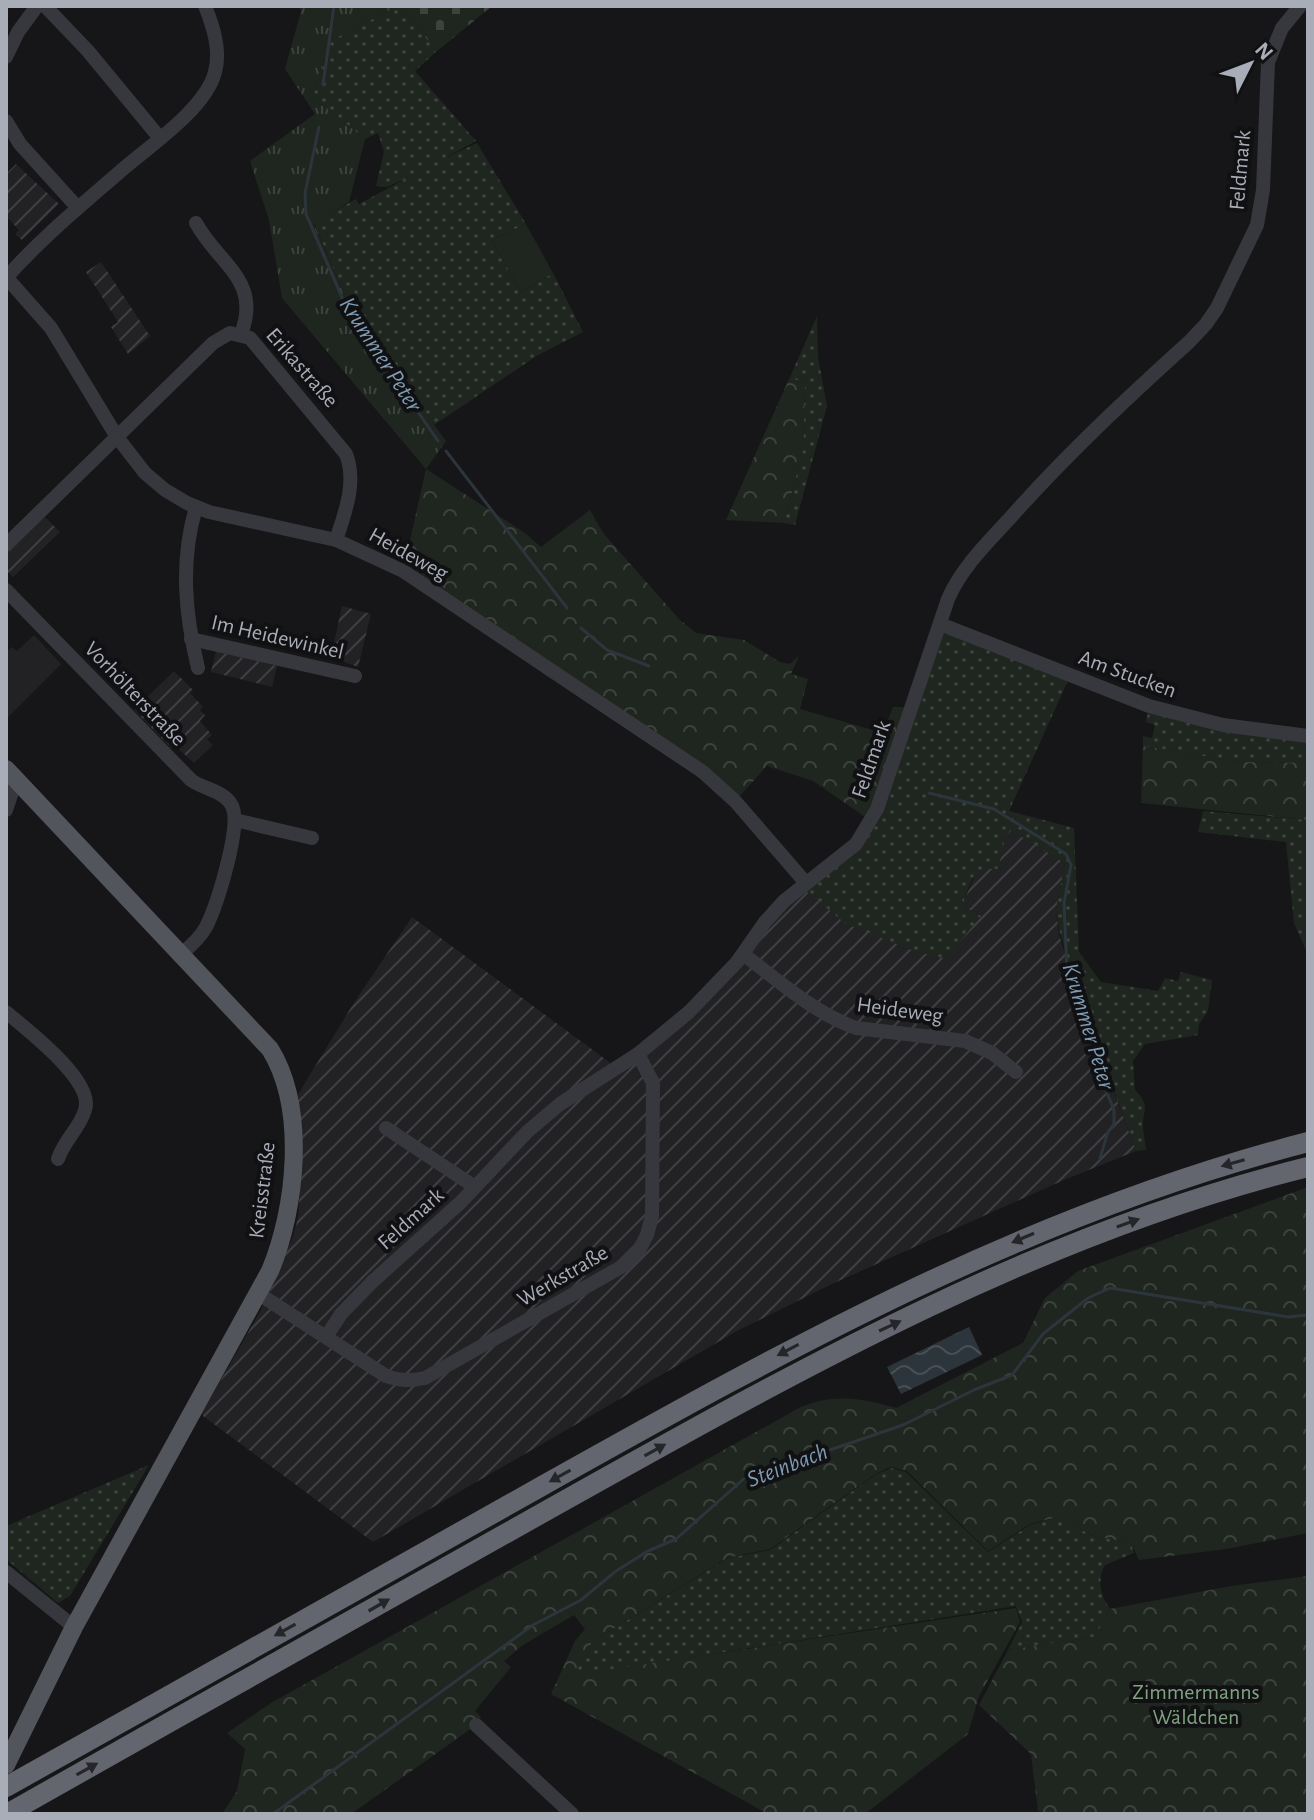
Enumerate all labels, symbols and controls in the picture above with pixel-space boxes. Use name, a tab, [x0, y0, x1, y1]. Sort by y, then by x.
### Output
north arrow	[1210, 24, 1290, 104]
text: N	[1251, 38, 1277, 64]
street label: Feldmark	[1226, 129, 1254, 211]
water label: Krummer Peter	[334, 293, 427, 417]
street label: Erikastraße	[262, 324, 342, 412]
street label: Heideweg	[365, 523, 452, 585]
street label: Im Heidewinkel	[209, 611, 346, 663]
street label: Vorhölterstraße	[80, 637, 190, 750]
street label: Am Stucken	[1076, 646, 1179, 702]
street label: Feldmark	[847, 718, 894, 801]
water label: Krummer Peter	[1057, 960, 1119, 1094]
street label: Heideweg	[855, 993, 945, 1027]
street label: Kreisstraße	[245, 1141, 279, 1240]
one-way arrow	[1220, 1157, 1244, 1170]
street label: Feldmark	[373, 1184, 448, 1254]
one-way arrow	[1116, 1216, 1140, 1228]
one-way arrow	[1011, 1232, 1034, 1245]
street label: Werkstraße	[513, 1241, 612, 1311]
one-way arrow	[878, 1319, 901, 1333]
one-way arrow	[777, 1344, 800, 1357]
water label: Steinbach	[744, 1440, 831, 1492]
one-way arrow	[644, 1444, 666, 1458]
one-way arrow	[549, 1469, 572, 1483]
one-way arrow	[368, 1598, 390, 1612]
one-way arrow	[274, 1623, 297, 1637]
park label: Zimmermanns Wäldchen	[1132, 1681, 1260, 1728]
one-way arrow	[76, 1762, 99, 1776]

